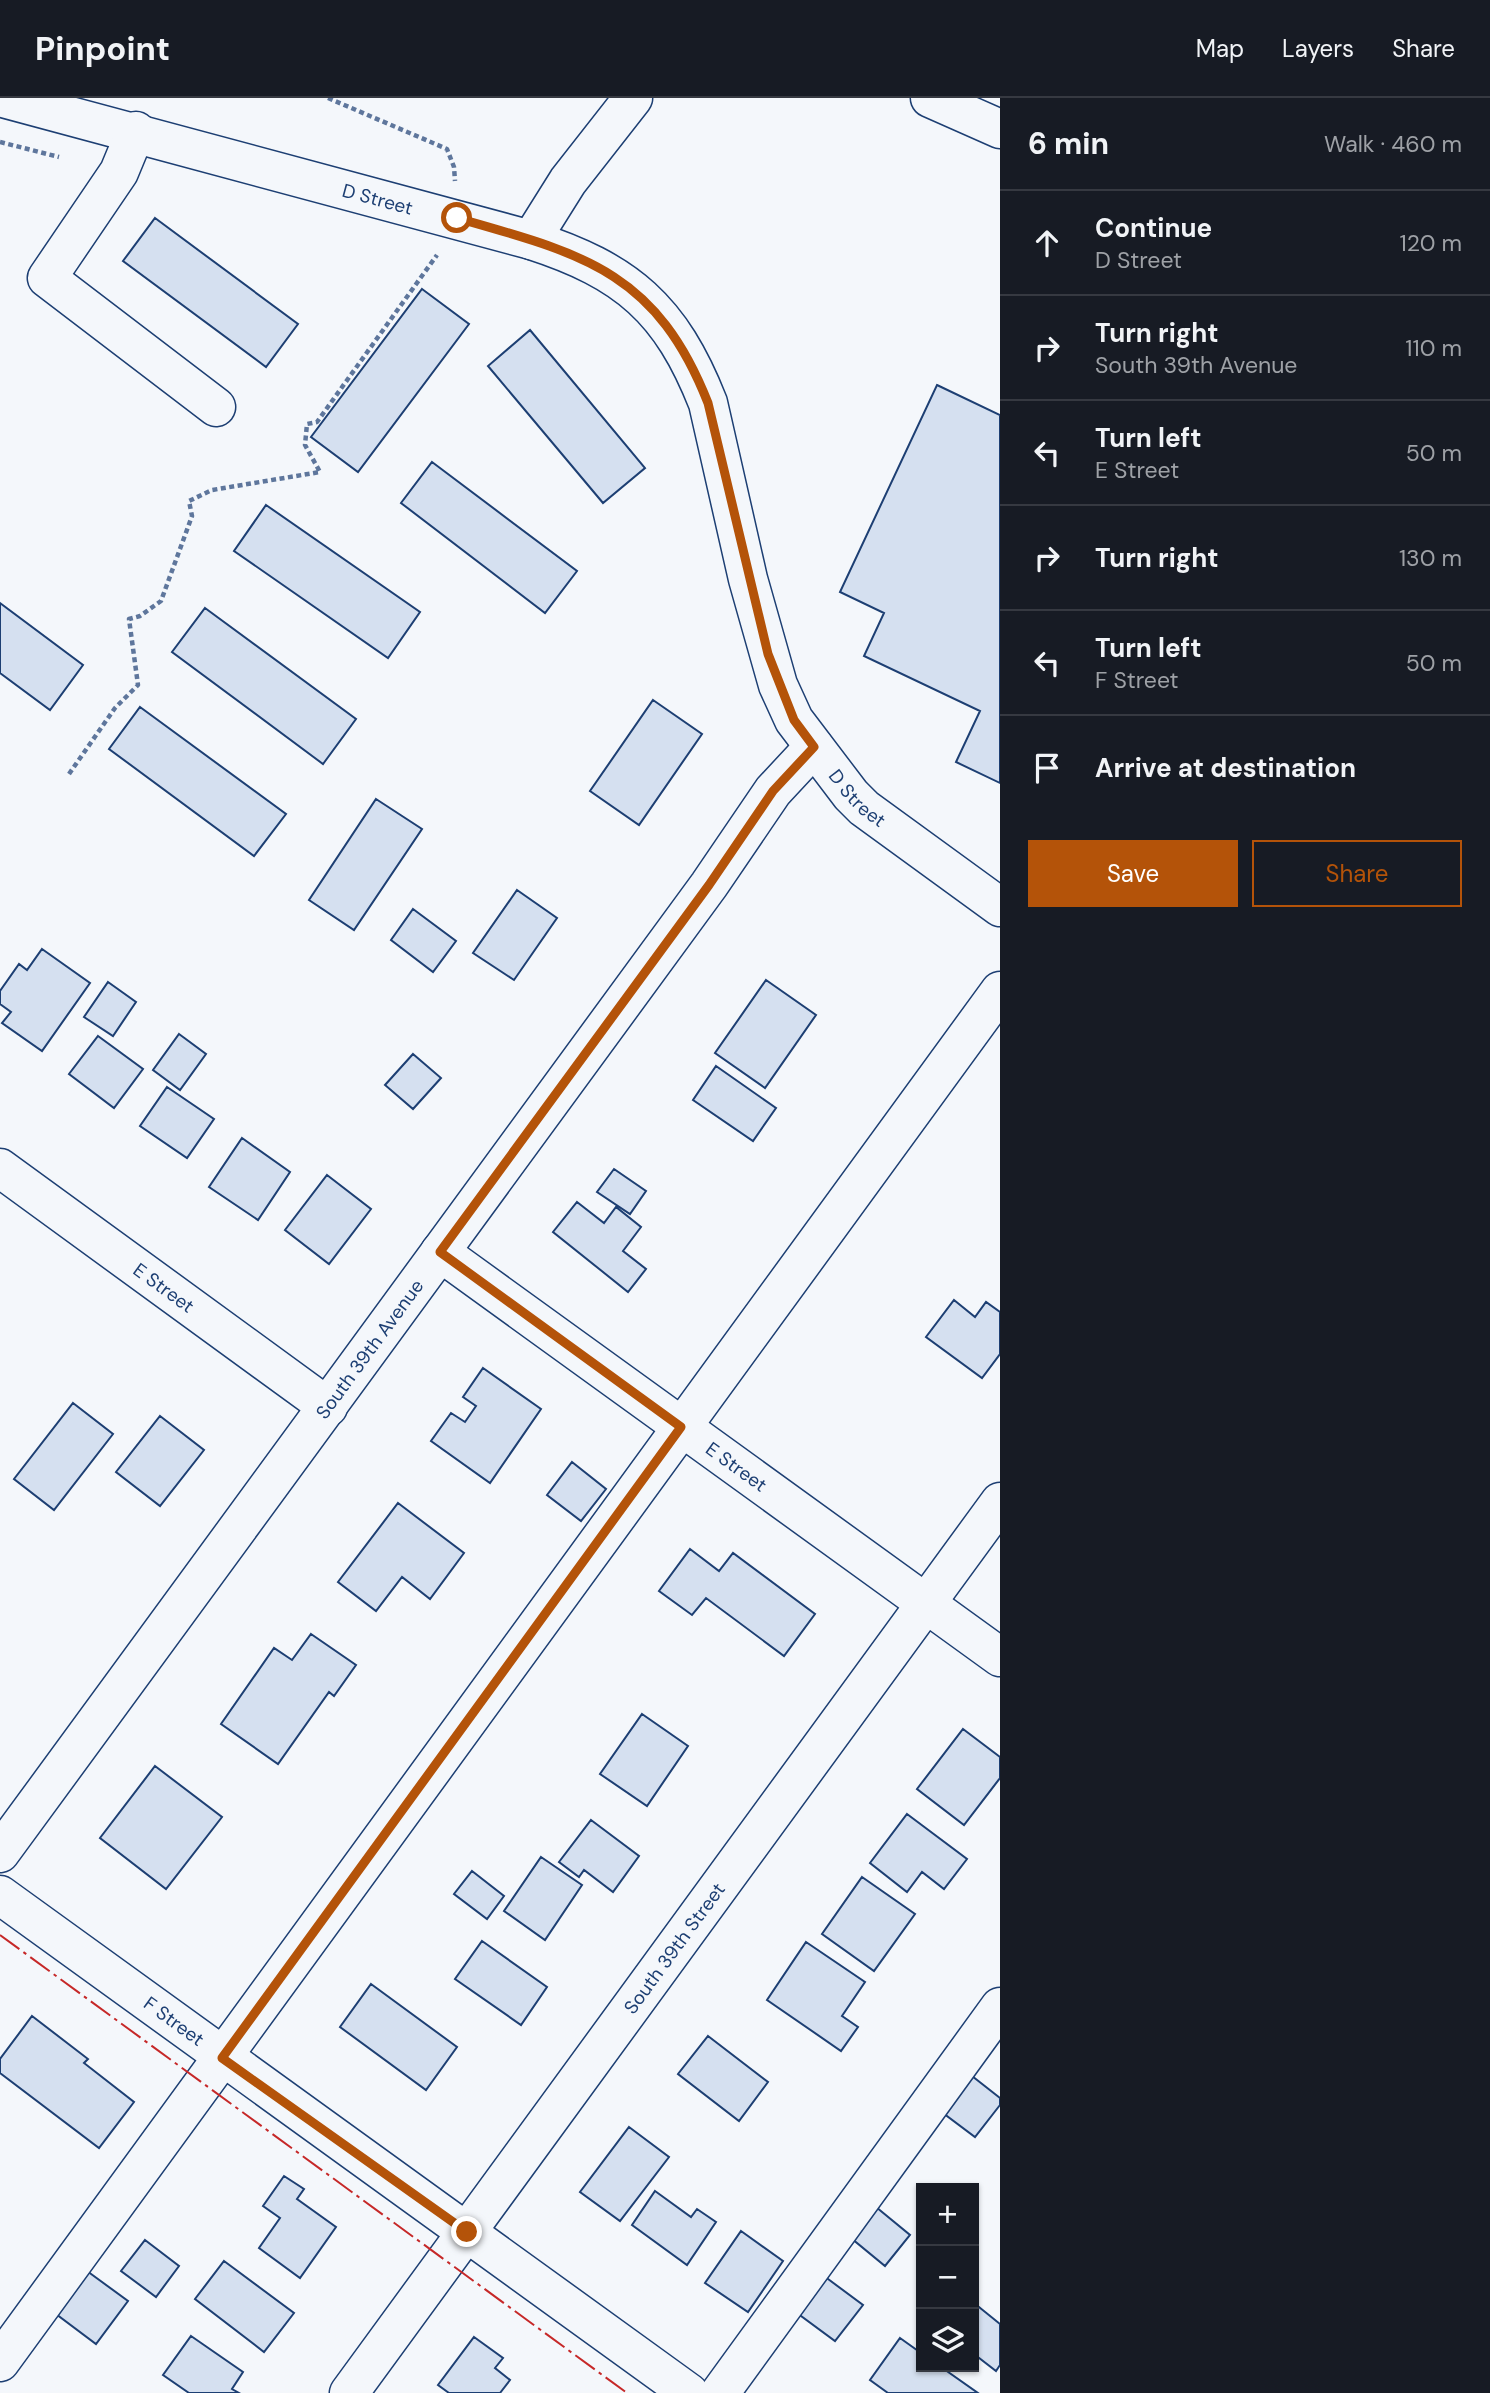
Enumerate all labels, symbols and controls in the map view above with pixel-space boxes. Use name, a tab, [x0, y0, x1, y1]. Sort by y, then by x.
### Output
text: Pinpoint	[35, 27, 170, 70]
text: Map	[1196, 33, 1244, 64]
text: Layers	[1282, 33, 1354, 64]
text: Share	[1392, 33, 1455, 64]
text: 6 min	[1028, 124, 1109, 163]
text: Walk · 460 m	[1324, 129, 1462, 159]
street label: D Street	[340, 178, 416, 221]
route start	[441, 202, 472, 233]
text: Continue	[1095, 211, 1212, 245]
icon: ahead	[1028, 224, 1066, 262]
text: 120 m	[1399, 228, 1462, 258]
text: D Street	[1095, 245, 1182, 275]
text: Turn right	[1095, 316, 1219, 350]
icon: right	[1028, 329, 1066, 367]
text: 110 m	[1405, 333, 1462, 363]
text: South 39th Avenue	[1095, 350, 1297, 380]
text: Turn left	[1095, 421, 1202, 455]
icon: left	[1028, 434, 1066, 472]
text: 50 m	[1406, 438, 1462, 468]
text: E Street	[1095, 455, 1179, 485]
icon: right	[1028, 539, 1066, 577]
text: Turn right	[1095, 541, 1219, 575]
text: 130 m	[1399, 543, 1462, 573]
text: Turn left	[1095, 631, 1202, 665]
icon: left	[1028, 644, 1066, 682]
text: 50 m	[1406, 648, 1462, 678]
text: F Street	[1095, 665, 1179, 695]
icon: arrive	[1028, 749, 1066, 787]
text: Arrive at destination	[1095, 751, 1356, 785]
street label: D Street	[823, 764, 891, 833]
button: Save	[1028, 840, 1238, 907]
button: Share	[1252, 840, 1462, 907]
street label: E Street	[128, 1257, 199, 1319]
street label: South 39th Avenue	[310, 1274, 429, 1424]
street label: E Street	[701, 1436, 772, 1497]
street label: South 39th Street	[618, 1878, 731, 2019]
street label: F Street	[139, 1991, 209, 2052]
map controls	[916, 2183, 979, 2372]
button: +	[916, 2183, 979, 2246]
route end	[451, 2216, 482, 2247]
button: −	[916, 2246, 979, 2309]
button: layers	[916, 2309, 979, 2372]

